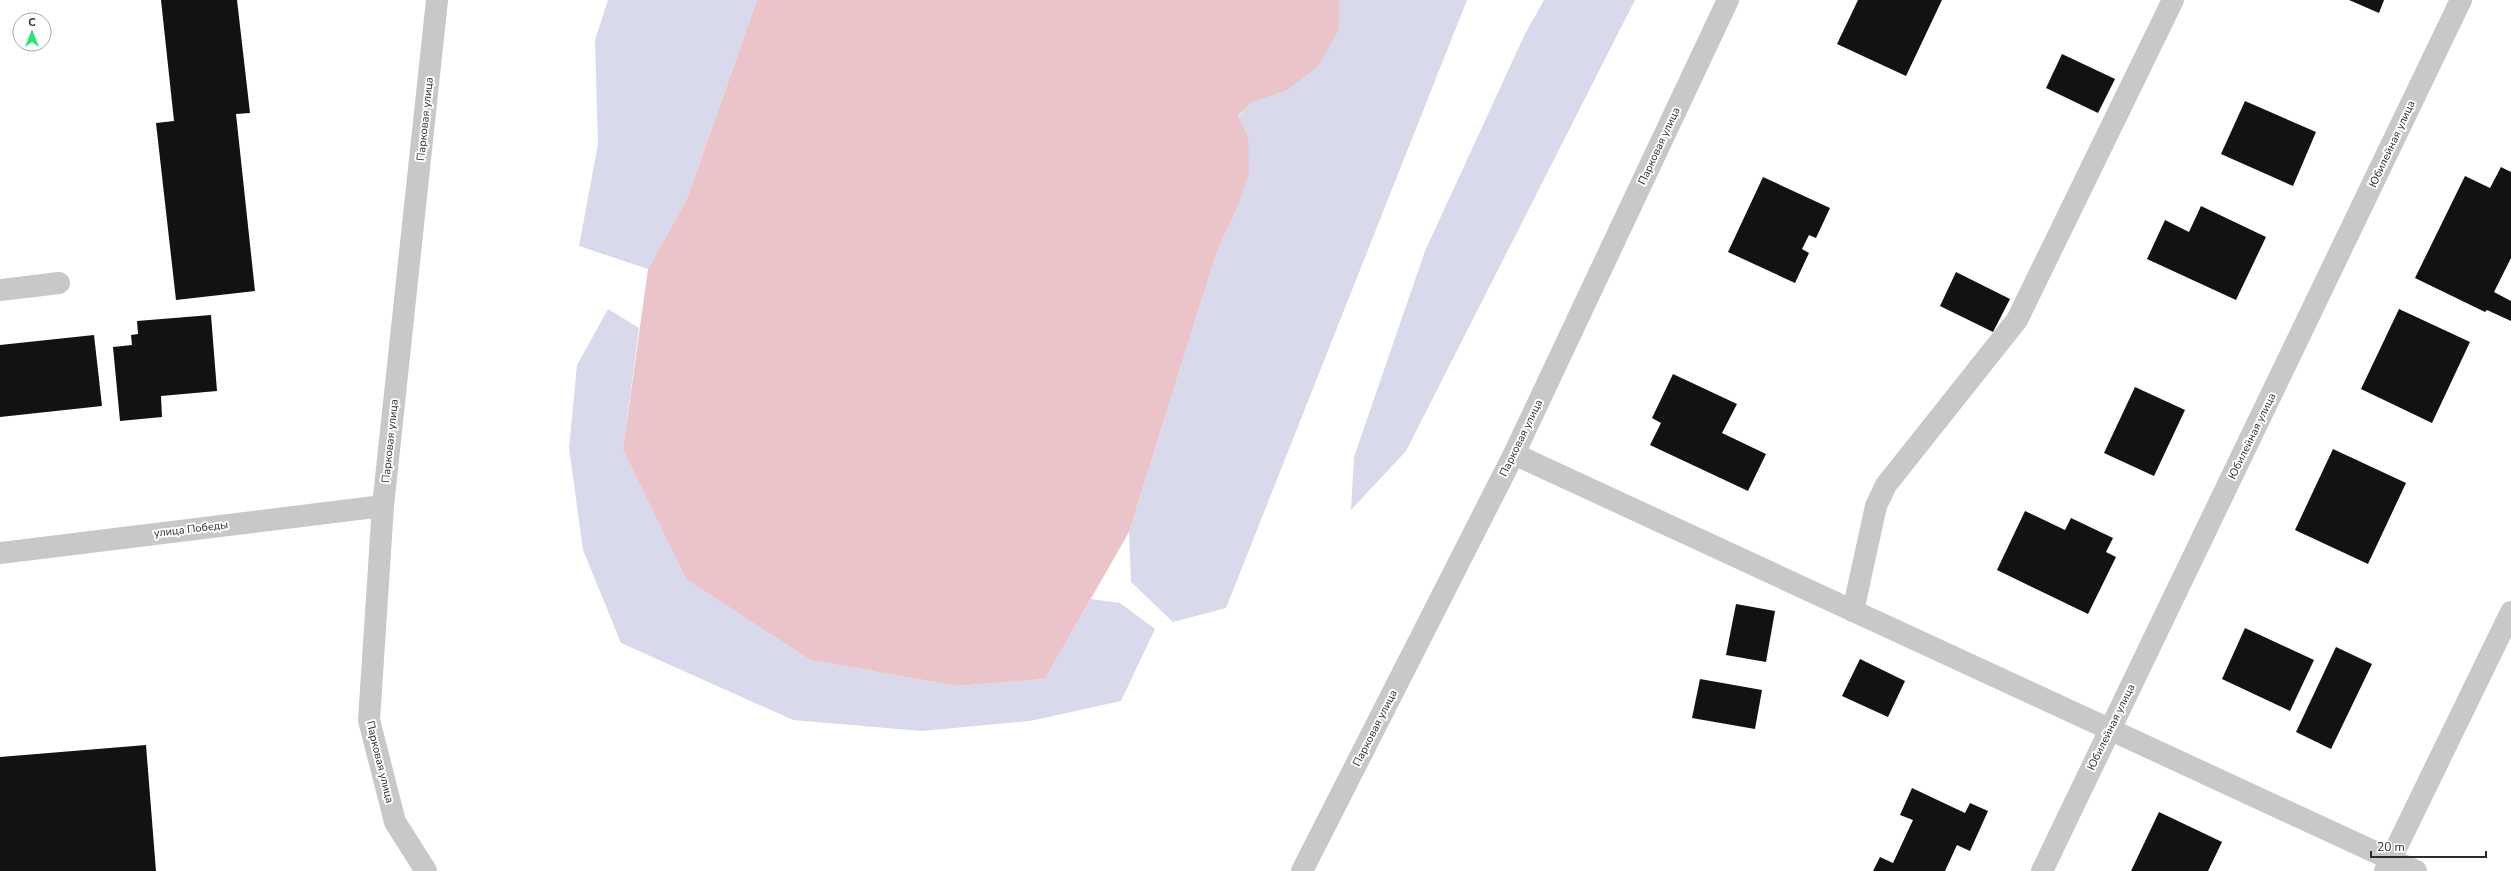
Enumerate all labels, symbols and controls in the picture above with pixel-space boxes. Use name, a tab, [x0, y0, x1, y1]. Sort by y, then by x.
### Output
north arrow	[12, 12, 52, 52]
text: С	[28, 15, 36, 30]
street label: Парковая улица	[413, 76, 437, 162]
street label: Юбилейная улица	[2365, 98, 2419, 190]
street label: Парковая улица	[1634, 105, 1684, 187]
street label: Юбилейная улица	[2225, 390, 2279, 482]
street label: Парковая улица	[1496, 397, 1546, 479]
street label: Парковая улица	[378, 398, 402, 484]
street label: улица Победы	[153, 517, 229, 541]
street label: Юбилейная улица	[2084, 681, 2138, 773]
street label: Парковая улица	[1349, 687, 1401, 769]
street label: Парковая улица	[363, 719, 397, 805]
scale bar	[2371, 833, 2486, 859]
text: 20 m	[2377, 839, 2405, 855]

